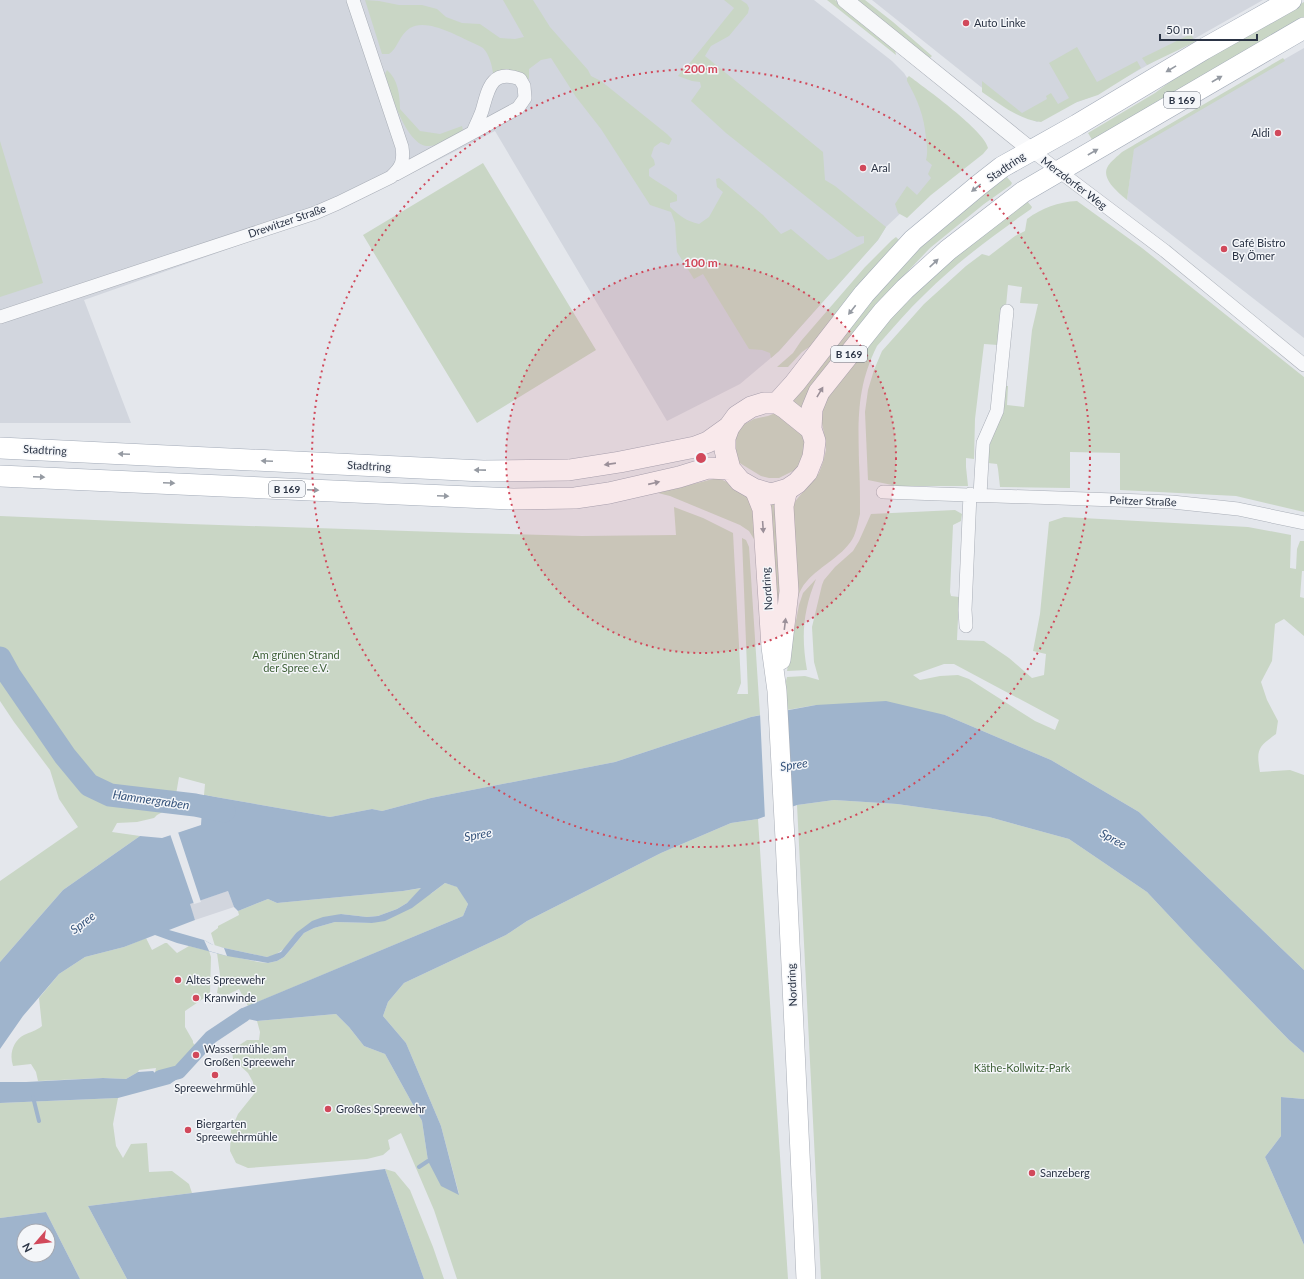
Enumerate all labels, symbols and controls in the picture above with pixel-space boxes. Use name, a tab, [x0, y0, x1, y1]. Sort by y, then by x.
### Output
place label: Auto Linke	[974, 16, 1026, 29]
scale bar	[1160, 16, 1257, 42]
marker: Auto Linke	[961, 18, 971, 28]
text: 50 m	[1166, 22, 1193, 37]
text: 200 m	[684, 61, 718, 76]
one-way arrow	[1165, 66, 1177, 73]
one-way arrow	[1212, 75, 1222, 83]
road number: B 169	[1164, 92, 1200, 108]
place label: Aldi	[1251, 126, 1270, 139]
marker: Aldi	[1273, 128, 1283, 138]
one-way arrow	[1087, 148, 1099, 155]
street label: Stadtring	[984, 149, 1028, 184]
street label: Merzdorfer Weg	[1039, 154, 1110, 212]
place label: Aral	[871, 161, 890, 174]
marker: Aral	[858, 163, 868, 173]
one-way arrow	[971, 183, 981, 192]
street label: Drewitzer Straße	[246, 201, 328, 240]
place label: Café Bistro By Ömer	[1232, 236, 1285, 262]
marker: Café Bistro By Ömer	[1219, 244, 1229, 254]
text: 100 m	[684, 255, 718, 270]
one-way arrow	[929, 258, 939, 268]
one-way arrow	[847, 304, 856, 315]
road number: B 169	[831, 346, 867, 362]
one-way arrow	[817, 386, 824, 398]
street label: Stadtring	[23, 442, 67, 457]
one-way arrow	[118, 450, 130, 457]
centre of rings	[694, 451, 708, 465]
one-way arrow	[260, 458, 273, 464]
street label: Stadtring	[347, 458, 391, 473]
one-way arrow	[604, 461, 616, 467]
one-way arrow	[474, 467, 486, 474]
one-way arrow	[33, 474, 45, 481]
one-way arrow	[648, 479, 660, 485]
one-way arrow	[163, 480, 175, 487]
road number: B 169	[269, 481, 305, 497]
one-way arrow	[307, 487, 320, 493]
one-way arrow	[437, 493, 450, 499]
street label: Peitzer Straße	[1109, 493, 1177, 508]
one-way arrow	[760, 520, 767, 533]
street label: Nordring	[759, 567, 774, 611]
one-way arrow	[781, 618, 788, 630]
park label: Am grünen Strand der Spree e.V.	[252, 648, 340, 674]
water label: Spree	[779, 755, 809, 774]
water label: Hammergraben	[112, 787, 190, 812]
water label: Spree	[463, 825, 493, 844]
water label: Spree	[1098, 825, 1129, 852]
water label: Spree	[67, 908, 98, 937]
street label: Nordring	[784, 963, 799, 1007]
place label: Altes Spreewehr	[186, 973, 265, 986]
marker: Altes Spreewehr	[173, 975, 183, 985]
place label: Kranwinde	[204, 991, 256, 1004]
marker: Kranwinde	[191, 993, 201, 1003]
place label: Wassermühle am Großen Spreewehr	[204, 1042, 295, 1068]
marker: Wassermühle am Großen Spreewehr	[191, 1050, 201, 1060]
park label: Käthe-Kollwitz-Park	[974, 1061, 1071, 1074]
marker: Spreewehrmühle	[210, 1070, 220, 1080]
place label: Spreewehrmühle	[174, 1081, 256, 1094]
place label: Großes Spreewehr	[336, 1102, 426, 1115]
marker: Großes Spreewehr	[323, 1104, 333, 1114]
place label: Biergarten Spreewehrmühle	[196, 1117, 278, 1143]
marker: Biergarten Spreewehrmühle	[183, 1125, 193, 1135]
place label: Sanzeberg	[1040, 1166, 1090, 1179]
marker: Sanzeberg	[1027, 1168, 1037, 1178]
north arrow	[16, 1223, 56, 1263]
text: N	[19, 1241, 34, 1255]

